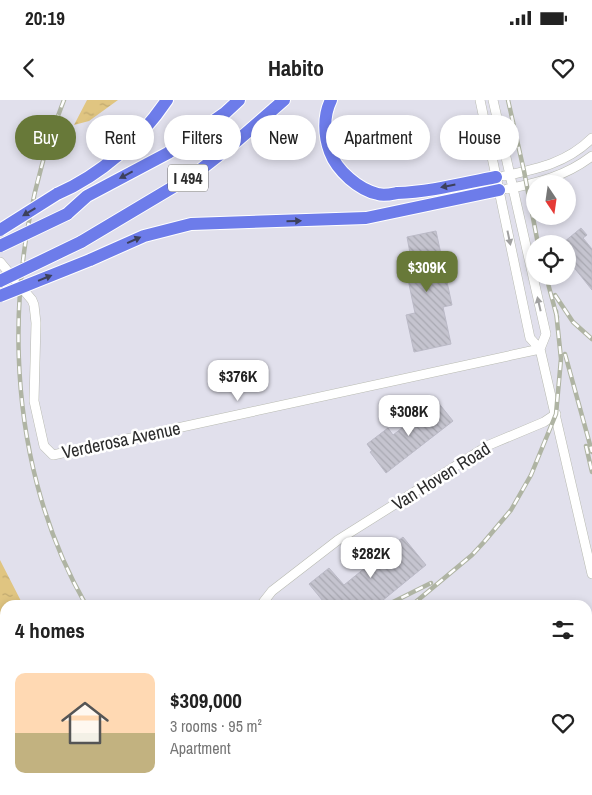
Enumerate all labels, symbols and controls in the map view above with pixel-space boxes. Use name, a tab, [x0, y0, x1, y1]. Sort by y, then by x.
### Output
text: 20:19	[25, 5, 65, 31]
text: Habito	[268, 53, 324, 83]
icon: back	[15, 54, 43, 82]
icon: heart	[549, 54, 577, 82]
chip: Buy	[15, 115, 76, 160]
chip: Rent	[86, 115, 154, 160]
chip: Filters	[164, 115, 241, 160]
chip: New	[251, 115, 316, 160]
chip: Apartment	[326, 115, 430, 160]
chip: House	[440, 115, 519, 160]
road number: I 494	[168, 164, 208, 192]
one-way arrow	[119, 171, 134, 179]
north arrow	[526, 175, 576, 225]
map controls	[526, 175, 576, 285]
one-way arrow	[440, 182, 456, 190]
one-way arrow	[22, 208, 35, 217]
one-way arrow	[287, 216, 303, 224]
one-way arrow	[506, 231, 514, 247]
button: locate	[526, 235, 576, 285]
one-way arrow	[127, 236, 141, 244]
pin: $309K	[392, 250, 462, 293]
text: $309K	[408, 256, 446, 278]
one-way arrow	[38, 274, 52, 282]
one-way arrow	[535, 296, 543, 312]
pin: $376K	[203, 360, 273, 402]
text: $376K	[219, 365, 257, 387]
pin: $308K	[374, 394, 444, 437]
text: $308K	[390, 400, 428, 422]
street label: Verderosa Avenue	[60, 415, 182, 465]
street label: Van Hoven Road	[387, 436, 495, 516]
pin: $282K	[336, 536, 406, 579]
text: $282K	[352, 542, 390, 564]
text: 4 homes	[15, 616, 85, 645]
icon: filters	[549, 616, 577, 644]
text: $309,000	[170, 686, 242, 715]
icon: home	[55, 693, 115, 753]
icon: heart	[549, 709, 577, 737]
text: 3 rooms · 95 m²	[170, 715, 262, 737]
text: Apartment	[170, 737, 231, 759]

